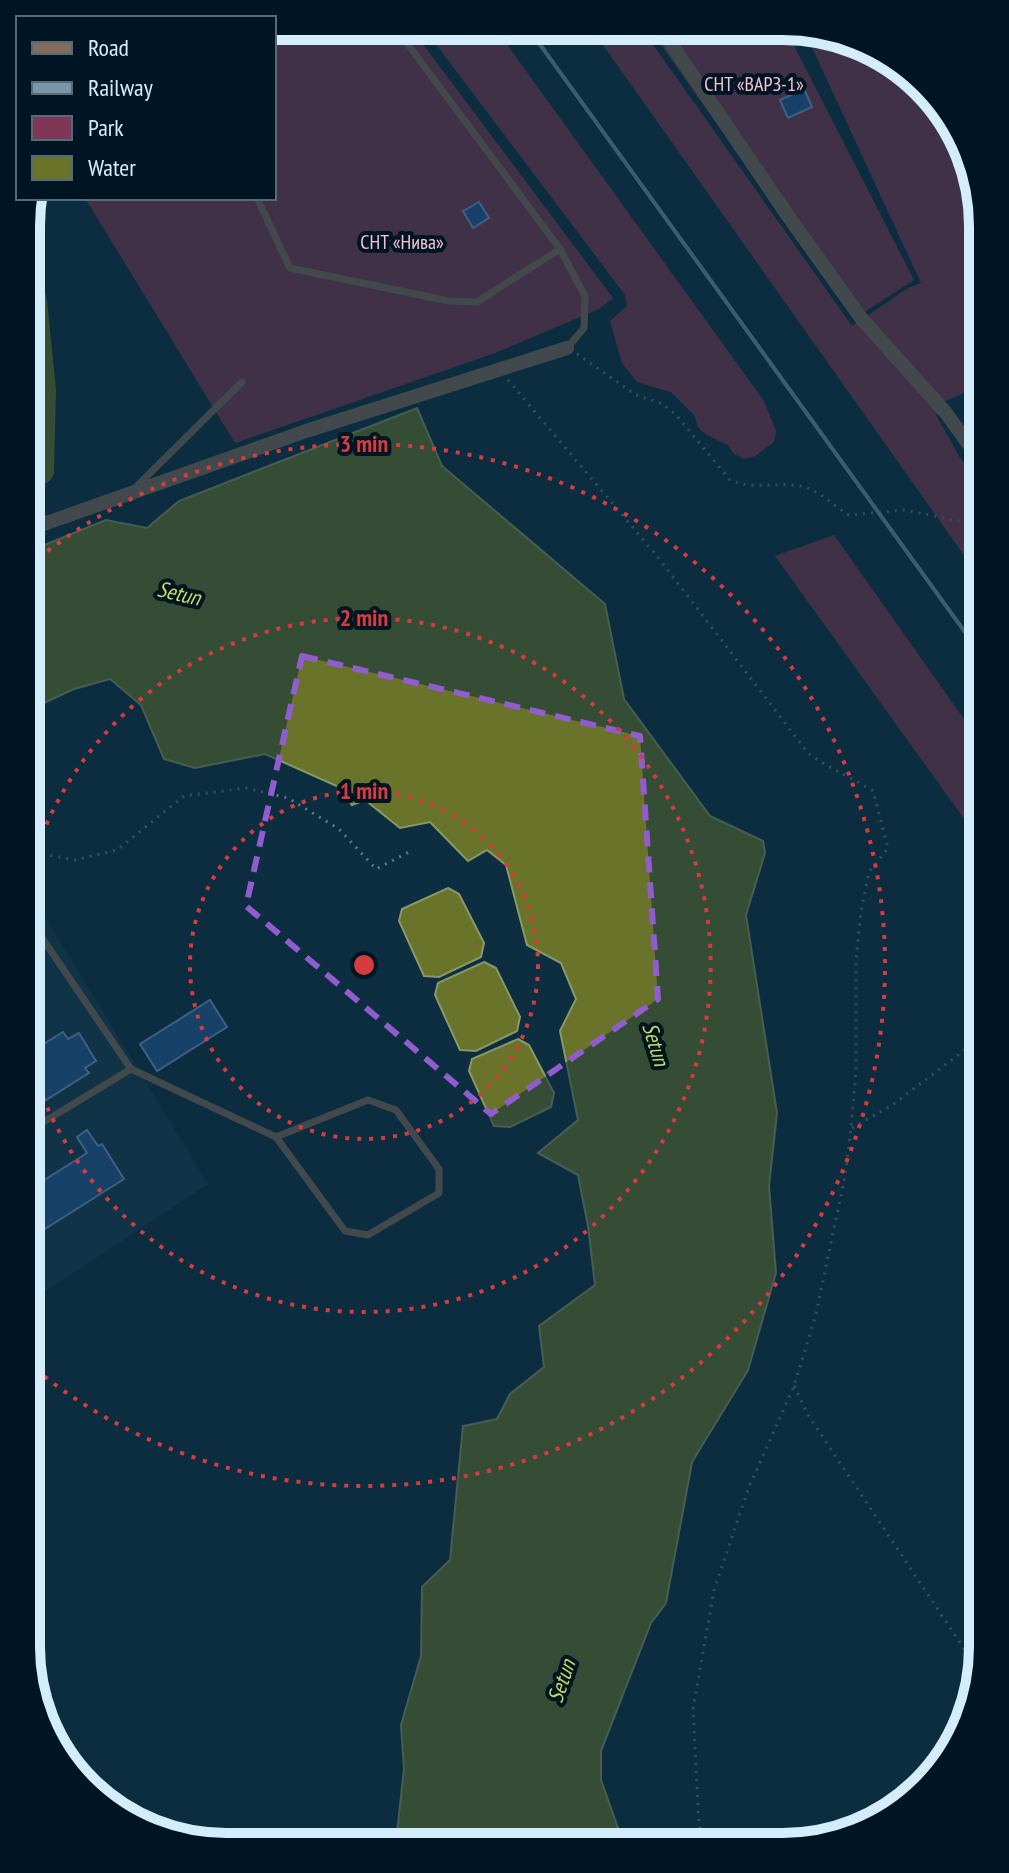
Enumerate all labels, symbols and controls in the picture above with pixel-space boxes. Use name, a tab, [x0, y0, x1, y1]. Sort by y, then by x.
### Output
legend	[16, 16, 276, 200]
text: Road	[88, 32, 129, 63]
park label: СНТ «ВАРЗ-1»	[704, 71, 804, 97]
text: Railway	[88, 72, 153, 103]
text: Park	[88, 112, 124, 143]
text: Water	[88, 152, 136, 183]
park label: СНТ «Нива»	[360, 229, 444, 255]
text: 3 min	[340, 428, 388, 459]
water label: Setun	[155, 574, 205, 612]
text: 2 min	[340, 602, 388, 633]
text: 1 min	[340, 775, 388, 806]
centre of rings	[350, 951, 378, 979]
water label: Setun	[636, 1019, 676, 1070]
water label: Setun	[541, 1654, 582, 1706]

